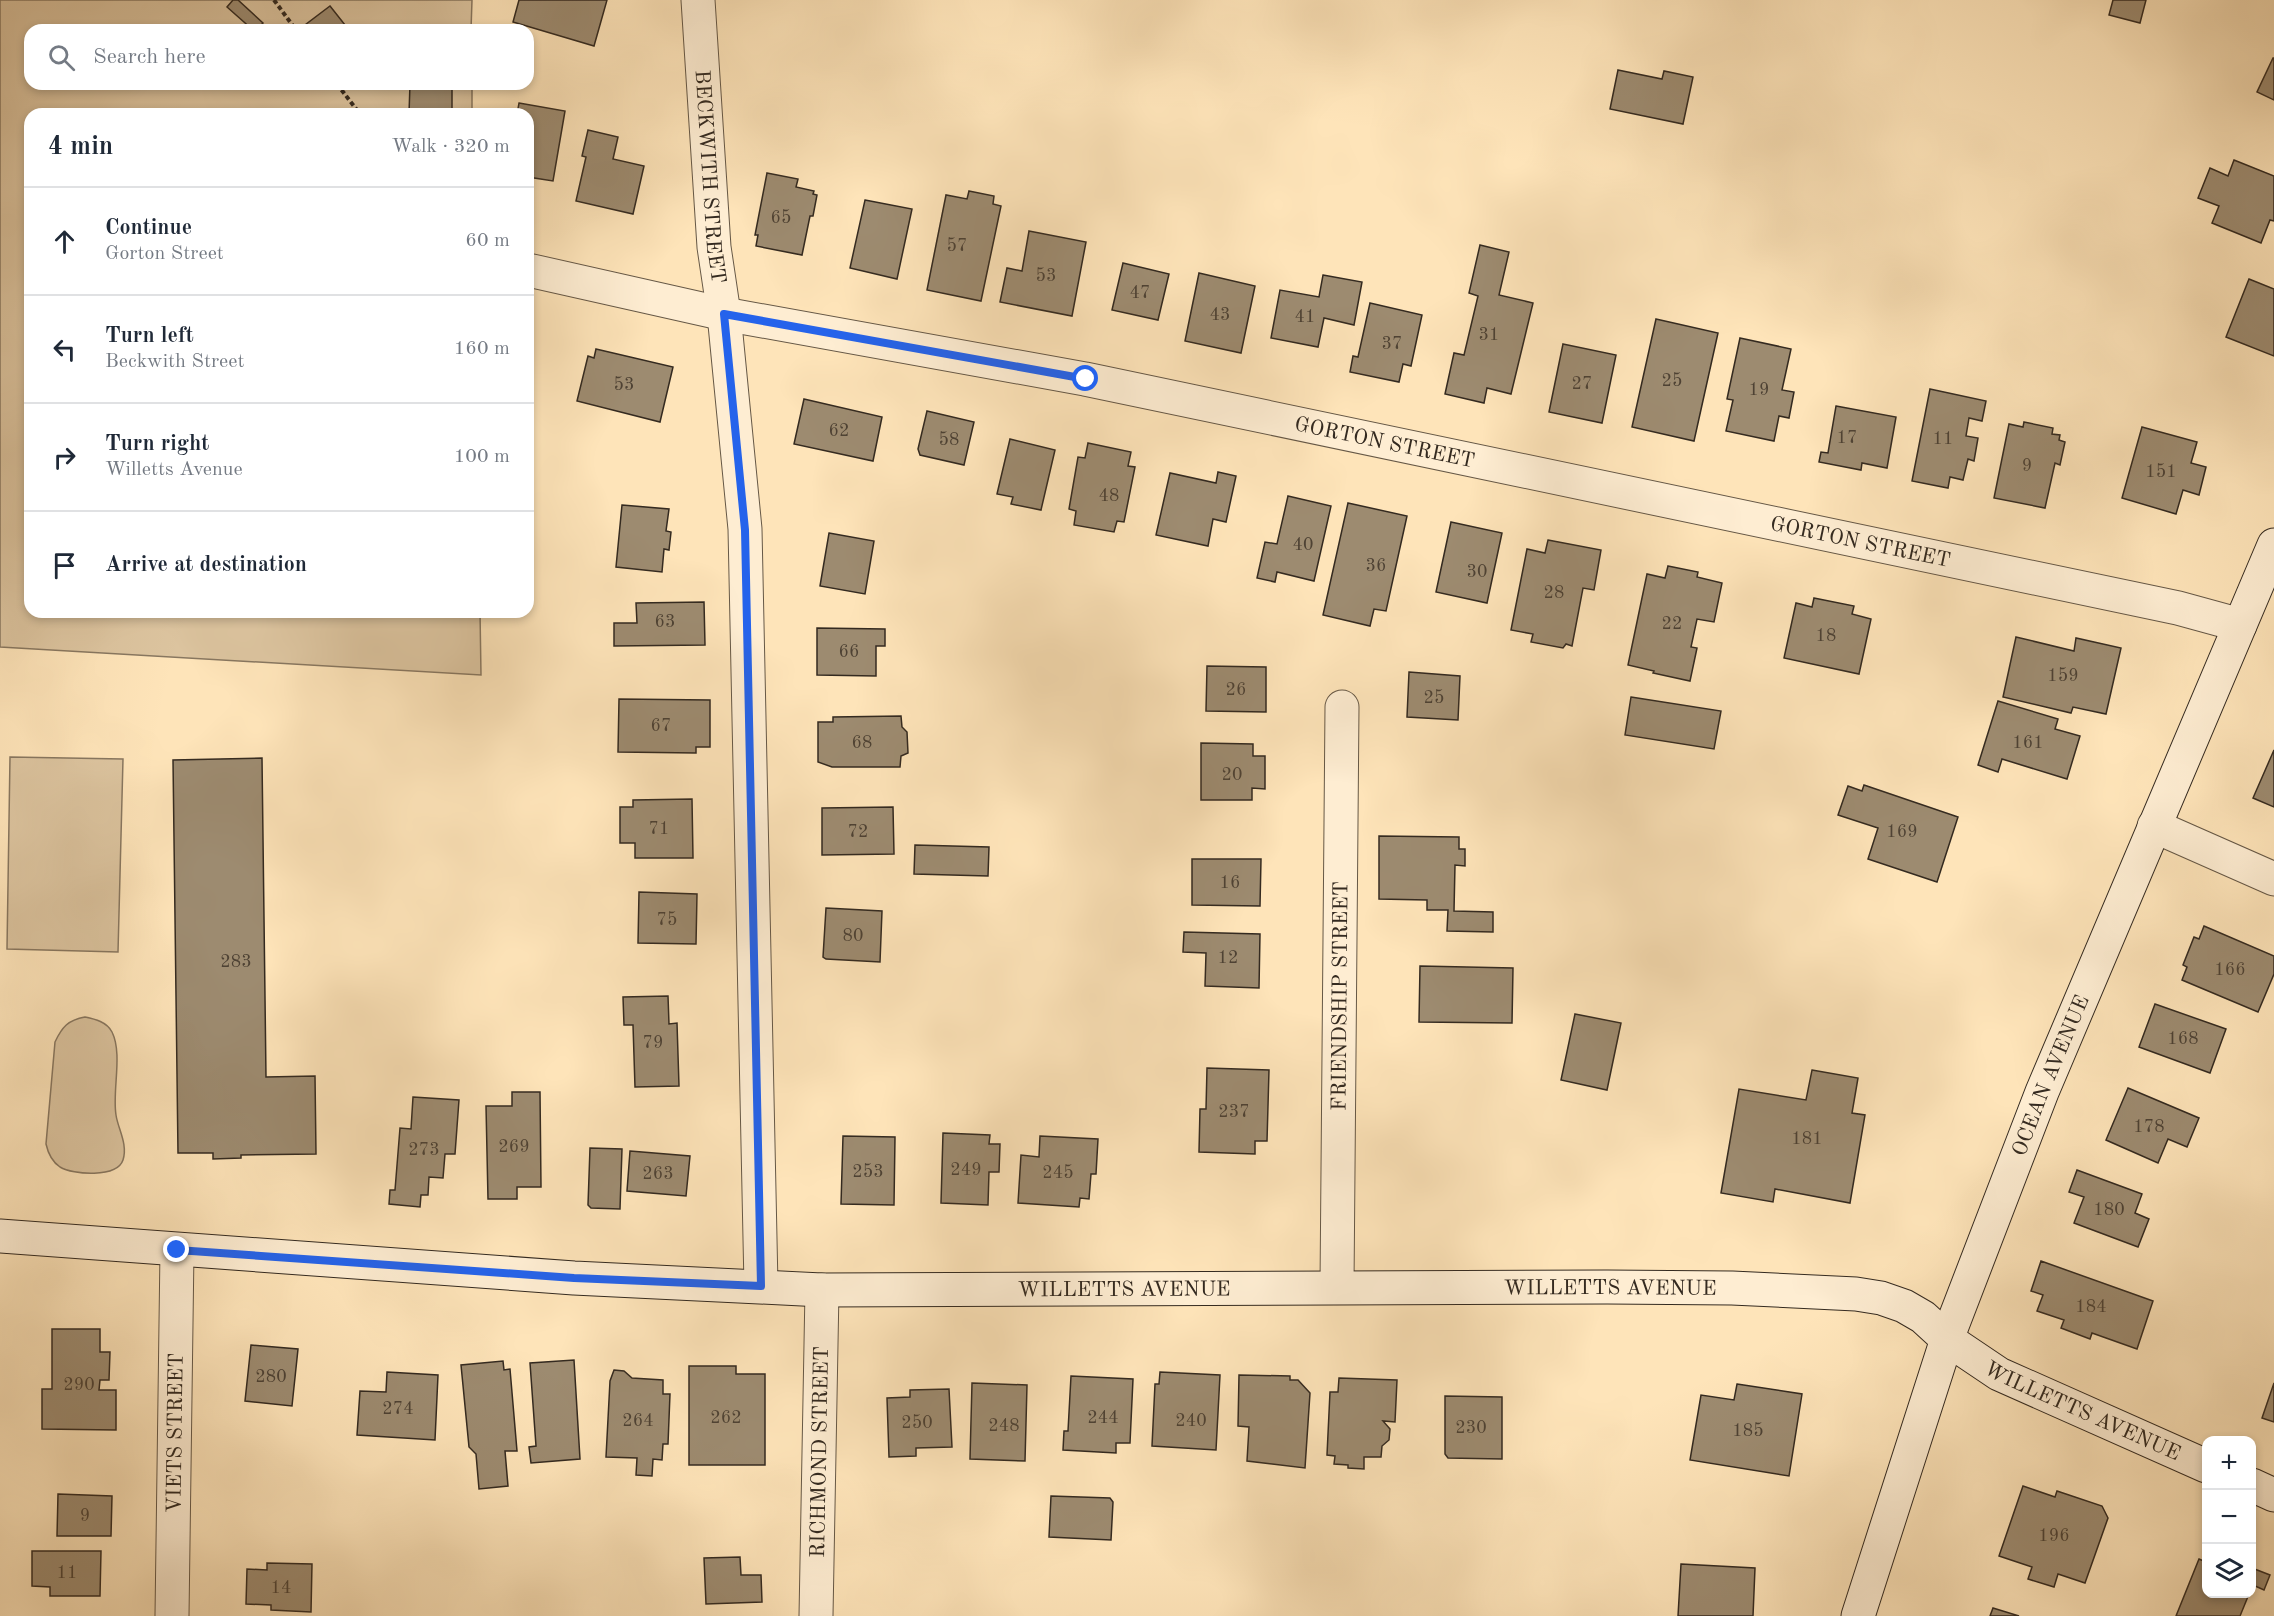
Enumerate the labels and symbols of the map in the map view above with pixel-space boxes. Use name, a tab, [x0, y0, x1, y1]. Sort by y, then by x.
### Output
street label: BECKWITH STREET	[691, 69, 728, 285]
house number: 65	[771, 209, 791, 227]
house number: 57	[947, 237, 967, 255]
house number: 53	[1036, 267, 1056, 285]
house number: 47	[1130, 284, 1150, 302]
house number: 43	[1210, 306, 1230, 324]
house number: 41	[1295, 308, 1315, 326]
house number: 31	[1479, 326, 1499, 344]
house number: 37	[1382, 335, 1402, 353]
route start	[1072, 365, 1098, 391]
house number: 25	[1662, 372, 1682, 390]
house number: 27	[1572, 375, 1592, 393]
house number: 53	[614, 376, 634, 394]
house number: 19	[1749, 381, 1769, 399]
street label: GORTON STREET	[1292, 414, 1477, 472]
house number: 62	[829, 422, 849, 440]
house number: 17	[1837, 429, 1857, 447]
house number: 11	[1933, 430, 1953, 448]
house number: 58	[939, 431, 959, 449]
house number: 9	[2022, 457, 2032, 475]
house number: 151	[2145, 463, 2177, 481]
house number: 48	[1099, 487, 1119, 505]
street label: GORTON STREET	[1768, 514, 1952, 572]
house number: 40	[1293, 536, 1313, 554]
house number: 36	[1366, 557, 1386, 575]
house number: 30	[1467, 563, 1487, 581]
house number: 28	[1544, 584, 1564, 602]
house number: 63	[655, 613, 675, 631]
house number: 22	[1662, 615, 1682, 633]
house number: 18	[1816, 627, 1836, 645]
house number: 66	[839, 643, 859, 661]
house number: 159	[2047, 667, 2079, 685]
house number: 26	[1226, 681, 1246, 699]
house number: 25	[1424, 689, 1444, 707]
house number: 67	[651, 717, 671, 735]
house number: 68	[852, 734, 872, 752]
house number: 161	[2012, 734, 2044, 752]
house number: 20	[1222, 766, 1242, 784]
house number: 71	[649, 820, 669, 838]
house number: 72	[848, 823, 868, 841]
house number: 169	[1886, 823, 1918, 841]
house number: 16	[1220, 874, 1240, 892]
street label: FRIENDSHIP STREET	[1330, 881, 1352, 1111]
house number: 75	[657, 911, 677, 929]
house number: 80	[843, 927, 863, 945]
house number: 12	[1218, 949, 1238, 967]
house number: 283	[220, 953, 252, 971]
house number: 166	[2214, 961, 2246, 979]
street label: OCEAN AVENUE	[2009, 992, 2094, 1159]
house number: 168	[2167, 1030, 2199, 1048]
house number: 79	[643, 1034, 663, 1052]
house number: 237	[1218, 1103, 1250, 1121]
house number: 178	[2133, 1118, 2165, 1136]
house number: 181	[1791, 1130, 1823, 1148]
house number: 269	[498, 1138, 530, 1156]
house number: 273	[408, 1141, 440, 1159]
house number: 249	[950, 1161, 982, 1179]
house number: 253	[852, 1163, 884, 1181]
house number: 245	[1042, 1164, 1074, 1182]
house number: 263	[642, 1165, 674, 1183]
house number: 180	[2093, 1201, 2125, 1219]
route end	[163, 1236, 189, 1262]
street label: WILLETTS AVENUE	[1504, 1278, 1717, 1300]
street label: WILLETTS AVENUE	[1018, 1279, 1231, 1301]
house number: 184	[2075, 1298, 2107, 1316]
street label: RICHMOND STREET	[808, 1346, 833, 1558]
street label: VIETS STREET	[164, 1353, 188, 1513]
street label: WILLETTS AVENUE	[1980, 1358, 2183, 1465]
house number: 280	[255, 1368, 287, 1386]
house number: 290	[63, 1376, 95, 1394]
house number: 274	[382, 1400, 414, 1418]
house number: 262	[710, 1409, 742, 1427]
house number: 244	[1087, 1409, 1119, 1427]
house number: 264	[622, 1412, 654, 1430]
house number: 240	[1175, 1412, 1207, 1430]
house number: 250	[901, 1414, 933, 1432]
house number: 248	[988, 1417, 1020, 1435]
house number: 230	[1455, 1419, 1487, 1437]
house number: 185	[1732, 1422, 1764, 1440]
house number: 9	[80, 1507, 90, 1525]
house number: 196	[2038, 1527, 2070, 1545]
house number: 11	[57, 1564, 77, 1582]
house number: 14	[271, 1579, 291, 1597]

